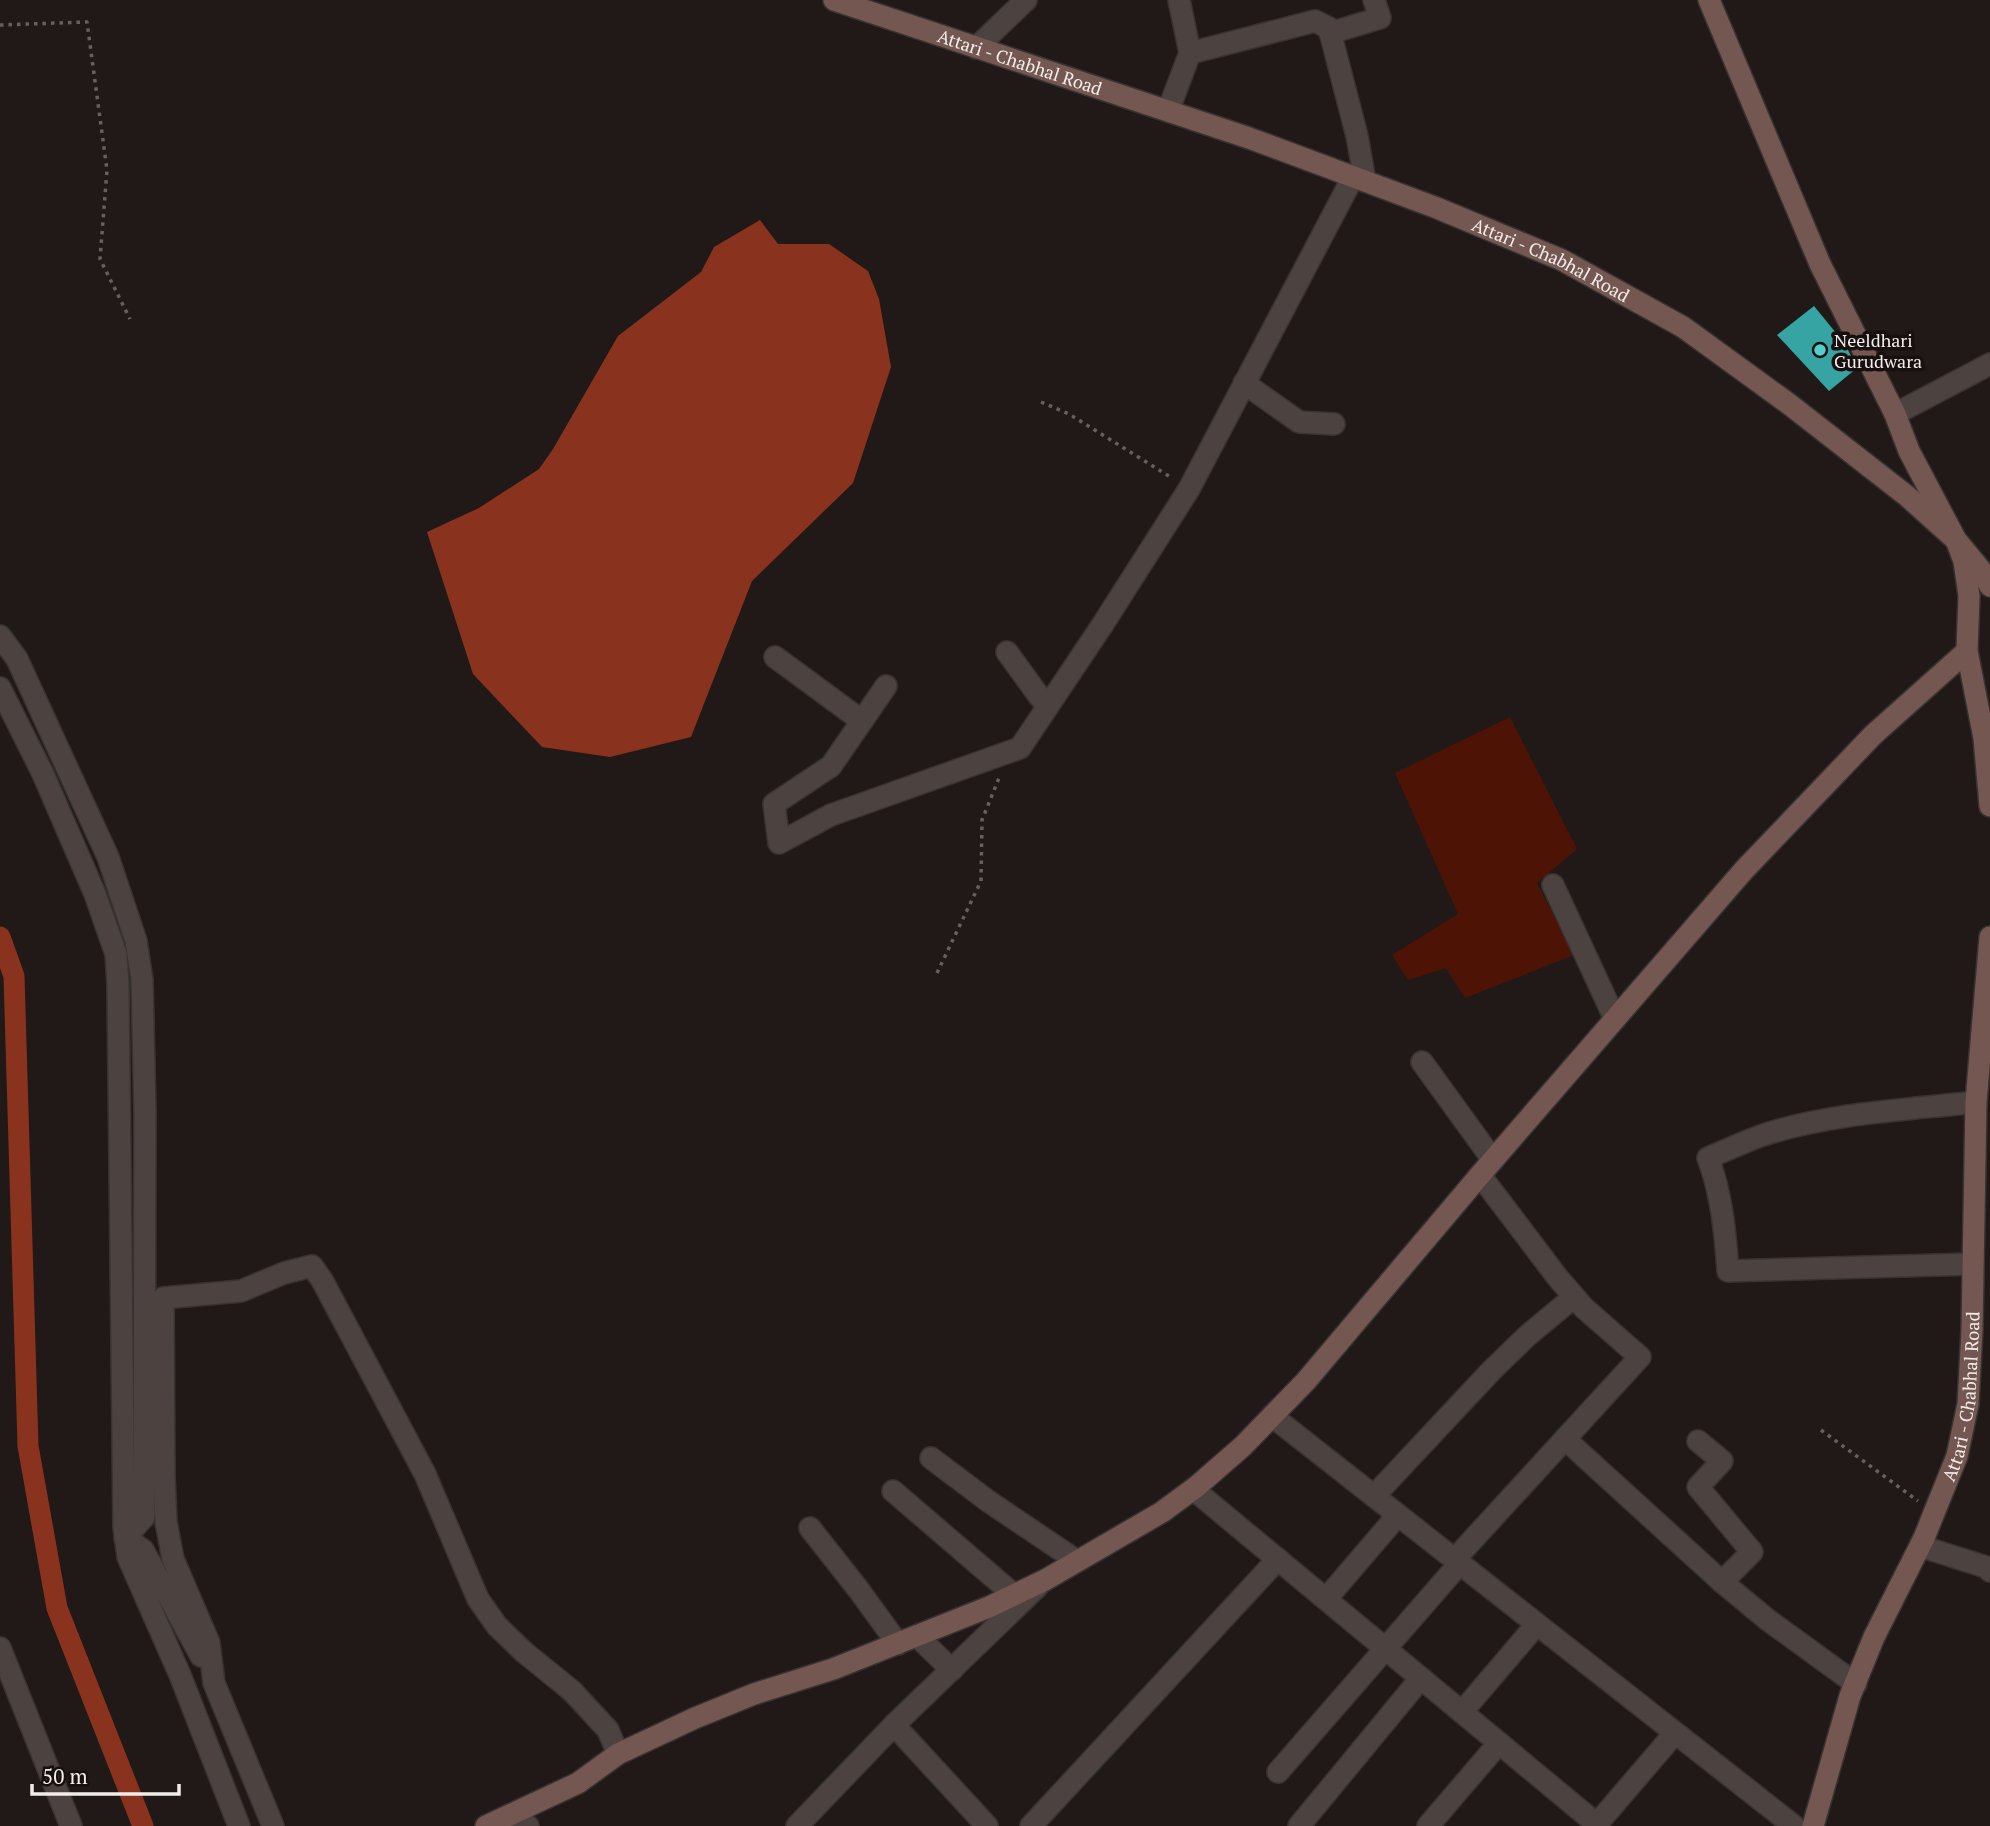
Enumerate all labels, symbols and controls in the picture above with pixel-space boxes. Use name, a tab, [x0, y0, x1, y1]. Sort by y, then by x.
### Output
street label: Attari - Chabhal Road	[935, 23, 1105, 100]
street label: Attari - Chabhal Road	[1468, 212, 1634, 307]
place label: Neeldhari Gurudwara	[1834, 328, 1922, 373]
marker: Neeldhari Gurudwara	[1812, 342, 1828, 358]
street label: Attari - Chabhal Road	[1936, 1311, 1984, 1485]
scale bar	[32, 1752, 178, 1796]
text: 50 m	[42, 1762, 88, 1790]

